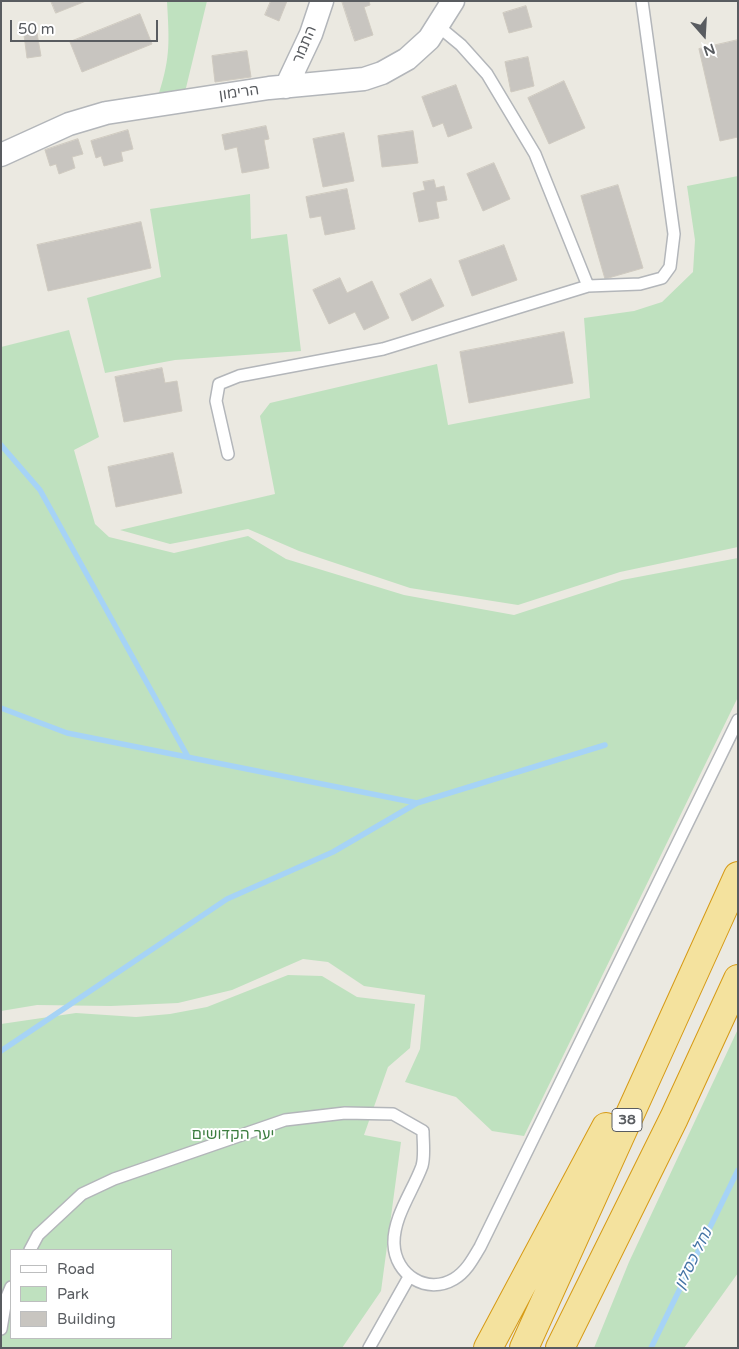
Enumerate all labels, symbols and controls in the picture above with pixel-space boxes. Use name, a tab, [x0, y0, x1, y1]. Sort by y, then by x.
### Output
scale bar	[12, 10, 160, 42]
north arrow	[679, 10, 729, 60]
text: 50 m	[18, 20, 55, 38]
street label: התמר	[289, 23, 321, 67]
text: N	[701, 40, 717, 60]
street label: הרימון	[218, 81, 260, 105]
road number: 38	[612, 1108, 642, 1132]
park label: יער הקדושים	[192, 1126, 274, 1144]
water label: נחל כסלון	[671, 1225, 717, 1293]
legend	[10, 1249, 172, 1339]
text: Road	[57, 1260, 95, 1278]
text: Park	[57, 1285, 89, 1303]
text: Building	[57, 1310, 116, 1328]

